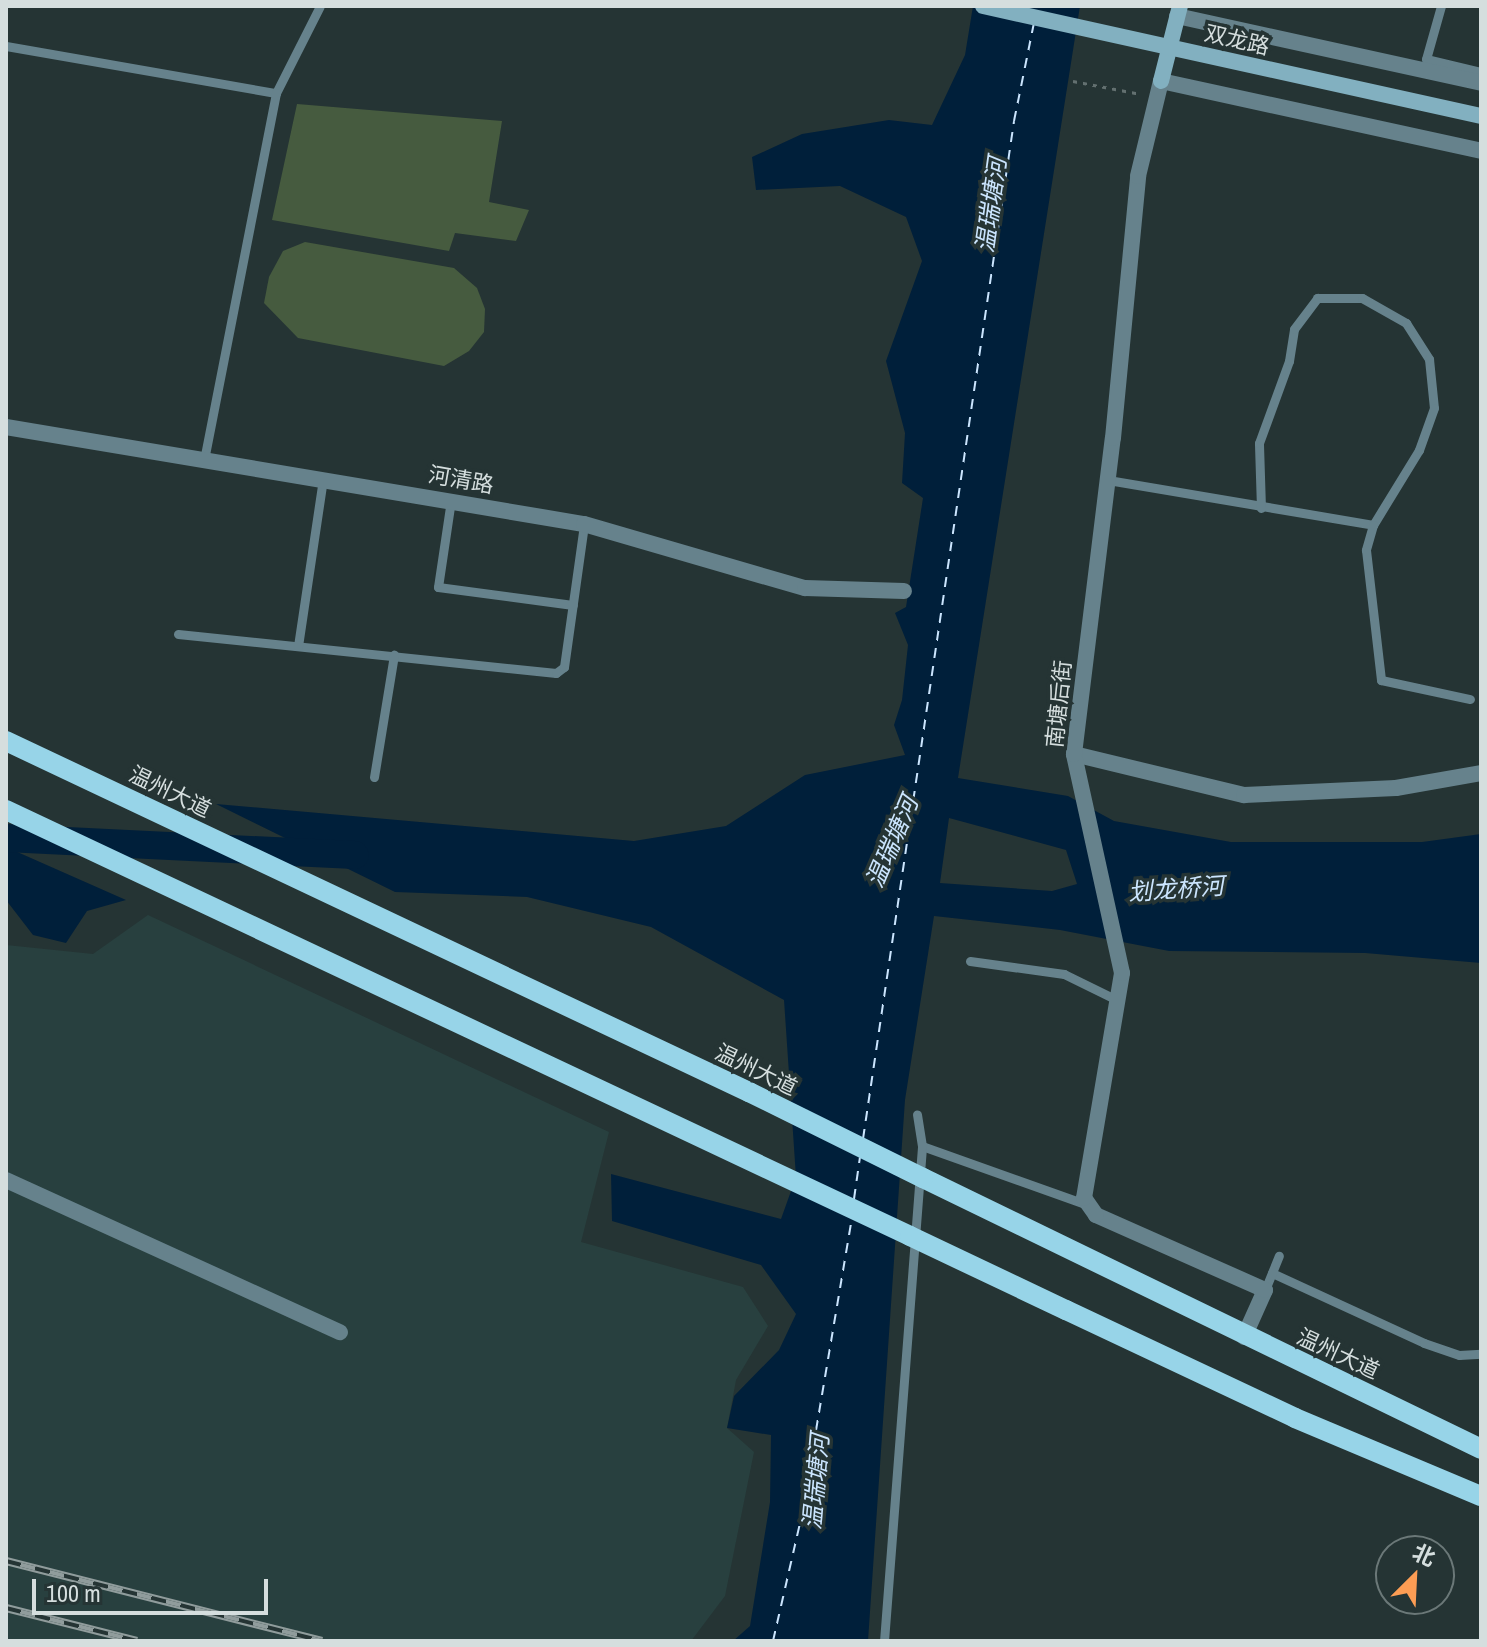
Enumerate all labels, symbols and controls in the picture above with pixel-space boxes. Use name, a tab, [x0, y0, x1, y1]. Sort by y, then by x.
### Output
street label: 双龙路	[1202, 20, 1272, 60]
water label: 温瑞塘河	[970, 155, 1012, 255]
street label: 河清路	[426, 461, 496, 499]
street label: 南塘后街	[1041, 659, 1077, 749]
street label: 温州大道	[125, 761, 215, 823]
water label: 温瑞塘河	[860, 792, 924, 892]
water label: 划龙桥河	[1127, 871, 1225, 907]
street label: 温州大道	[711, 1039, 801, 1101]
street label: 温州大道	[1293, 1323, 1383, 1385]
water label: 温瑞塘河	[797, 1433, 835, 1531]
north arrow	[1375, 1535, 1455, 1615]
text: 北	[1408, 1537, 1440, 1573]
scale bar	[36, 1563, 272, 1613]
text: 100 m	[46, 1577, 101, 1609]

